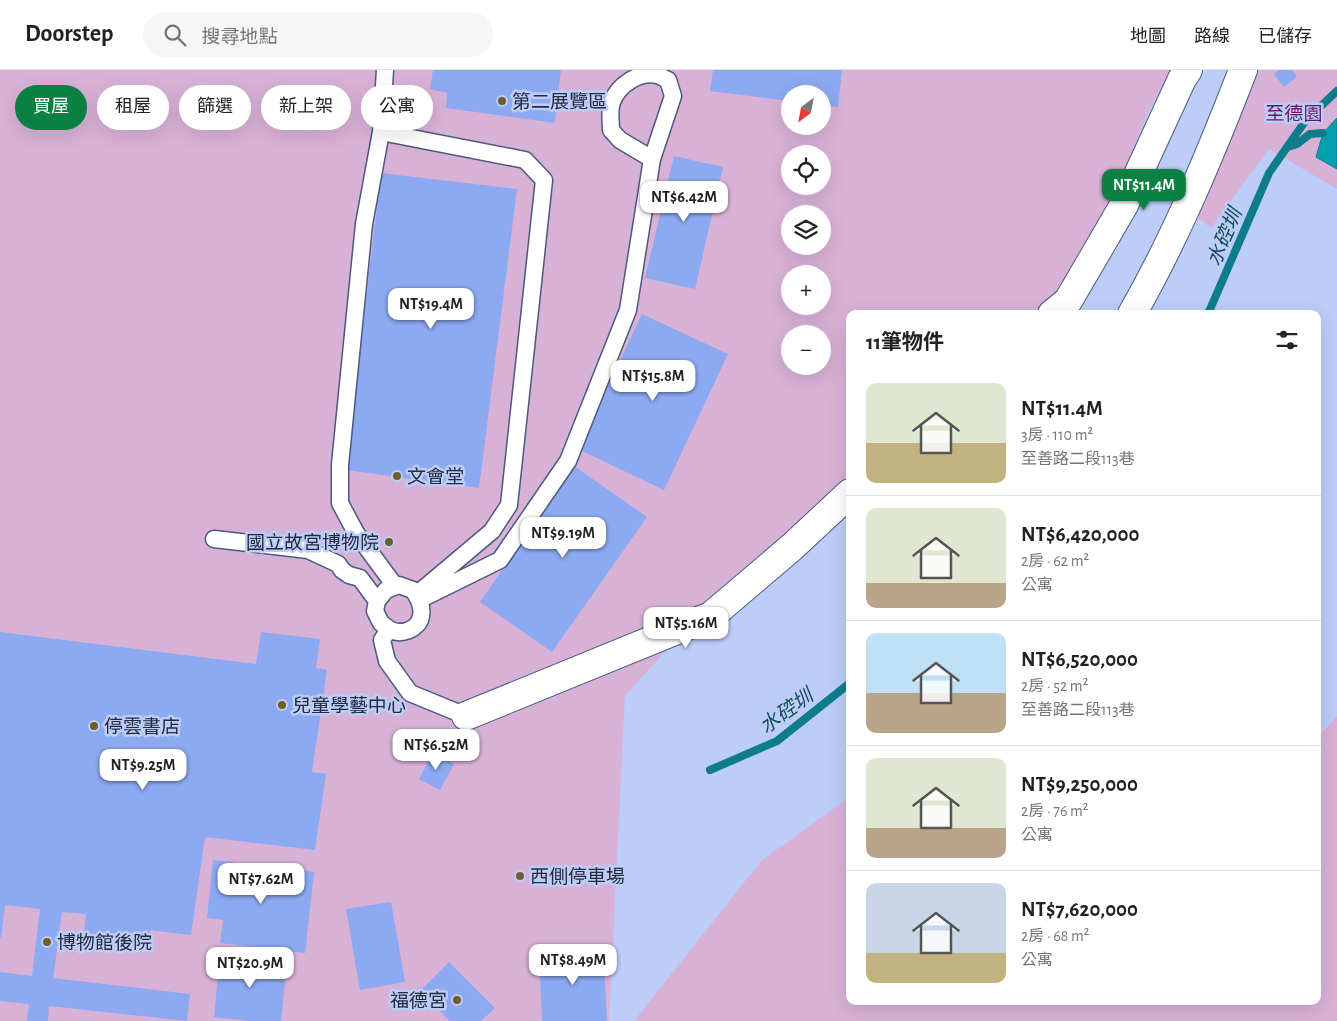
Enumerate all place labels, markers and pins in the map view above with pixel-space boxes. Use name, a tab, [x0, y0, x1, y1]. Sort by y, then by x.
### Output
place label: 第二展覽區	[512, 91, 607, 112]
marker: 第二展覽區	[496, 95, 508, 107]
pin: NT$11.4M	[1092, 168, 1196, 211]
pin: NT$6.42M	[632, 180, 736, 223]
pin: NT$19.4M	[379, 288, 483, 330]
pin: NT$15.8M	[601, 360, 705, 402]
place label: 文會堂	[407, 467, 464, 487]
marker: 文會堂	[391, 470, 403, 482]
pin: NT$9.19M	[511, 516, 615, 559]
place label: 國立故宮博物院	[246, 532, 379, 553]
marker: 國立故宮博物院	[383, 536, 395, 548]
pin: NT$5.16M	[634, 606, 738, 649]
place label: 兒童學藝中心	[292, 695, 406, 716]
marker: 兒童學藝中心	[276, 699, 288, 711]
place label: 停雲書店	[104, 716, 180, 737]
marker: 停雲書店	[88, 720, 100, 732]
pin: NT$6.52M	[384, 728, 488, 771]
pin: NT$9.25M	[91, 748, 195, 791]
pin: NT$7.62M	[209, 862, 313, 905]
place label: 西側停車場	[530, 866, 625, 887]
marker: 西側停車場	[514, 870, 526, 882]
place label: 博物館後院	[57, 932, 152, 953]
marker: 博物館後院	[41, 936, 53, 948]
pin: NT$8.49M	[521, 944, 625, 986]
pin: NT$20.9M	[198, 946, 302, 989]
place label: 福德宮	[390, 990, 447, 1011]
marker: 福德宮	[451, 994, 463, 1006]

